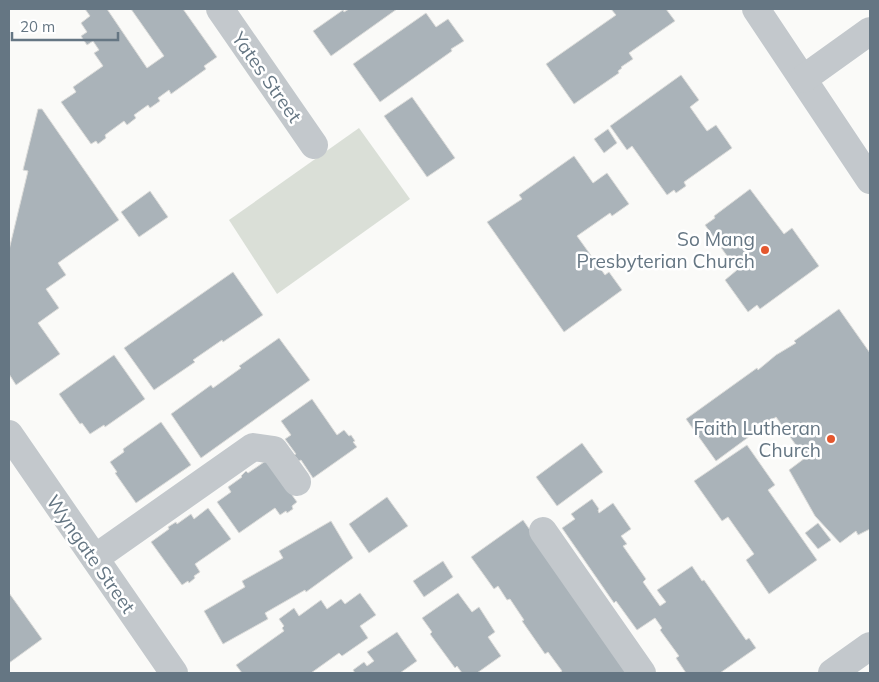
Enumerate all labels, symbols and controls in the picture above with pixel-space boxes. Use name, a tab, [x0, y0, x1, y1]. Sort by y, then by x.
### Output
scale bar	[12, 10, 119, 42]
text: 20 m	[20, 17, 55, 36]
street label: Yates Street	[226, 26, 307, 127]
place label: So Mang Presbyterian Church	[577, 227, 755, 273]
marker: So Mang Presbyterian Church	[759, 244, 771, 256]
place label: Faith Lutheran Church	[693, 416, 821, 462]
marker: Faith Lutheran Church	[825, 433, 837, 445]
street label: Wyngate Street	[41, 490, 141, 618]

